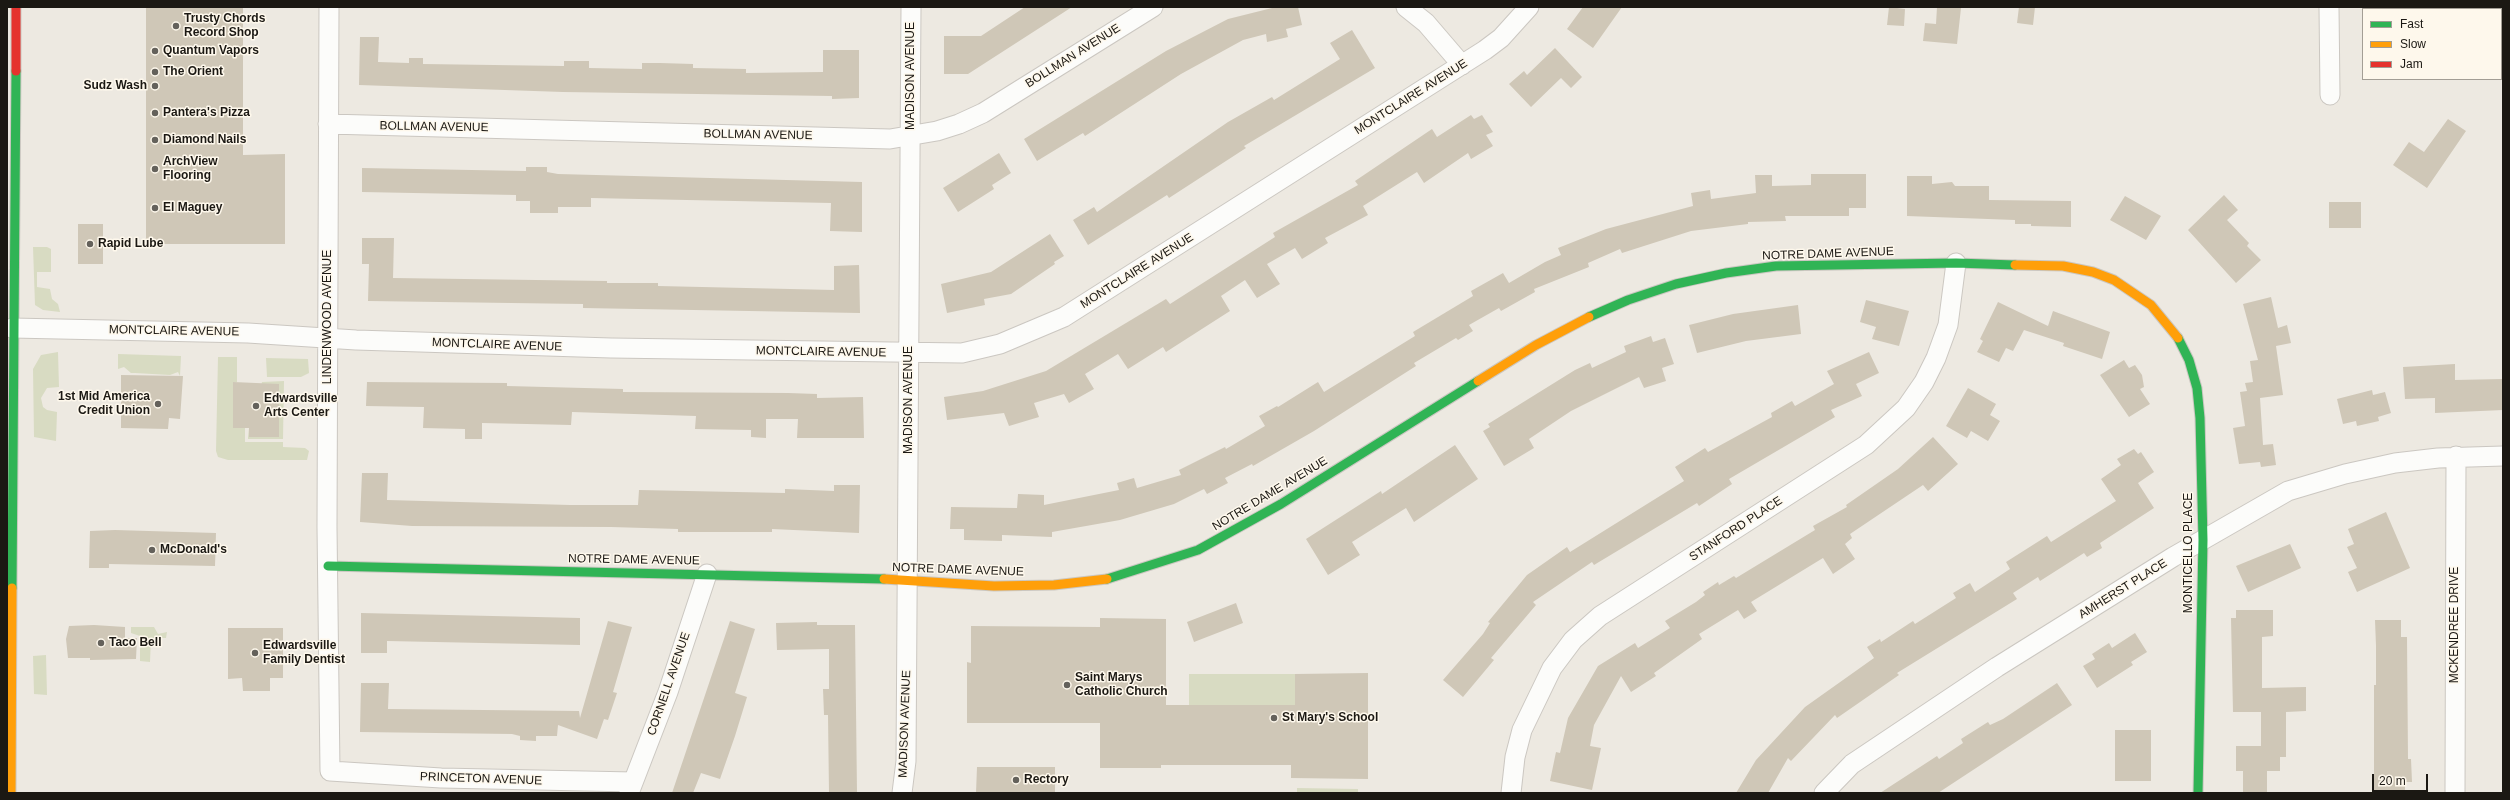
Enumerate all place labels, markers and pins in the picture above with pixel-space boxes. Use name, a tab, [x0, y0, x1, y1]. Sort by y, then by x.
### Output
place label: Trusty Chords Record Shop	[184, 12, 265, 40]
marker: Trusty Chords Record Shop	[171, 21, 181, 31]
place label: Quantum Vapors	[163, 44, 259, 58]
marker: Quantum Vapors	[150, 46, 160, 56]
place label: The Orient	[163, 65, 223, 79]
marker: The Orient	[150, 67, 160, 77]
place label: Sudz Wash	[83, 79, 147, 93]
marker: Sudz Wash	[150, 81, 160, 91]
place label: Pantera's Pizza	[163, 106, 250, 120]
marker: Pantera's Pizza	[150, 108, 160, 118]
place label: Diamond Nails	[163, 133, 246, 147]
marker: Diamond Nails	[150, 135, 160, 145]
place label: ArchView Flooring	[163, 155, 217, 183]
marker: ArchView Flooring	[150, 164, 160, 174]
place label: El Maguey	[163, 201, 222, 215]
marker: El Maguey	[150, 203, 160, 213]
place label: Rapid Lube	[98, 237, 163, 251]
marker: Rapid Lube	[85, 239, 95, 249]
place label: 1st Mid America Credit Union	[58, 390, 150, 418]
place label: Edwardsville Arts Center	[264, 392, 337, 420]
marker: 1st Mid America Credit Union	[153, 399, 163, 409]
marker: Edwardsville Arts Center	[251, 401, 261, 411]
place label: McDonald's	[160, 543, 227, 557]
marker: McDonald's	[147, 545, 157, 555]
place label: Taco Bell	[109, 636, 161, 650]
marker: Taco Bell	[96, 638, 106, 648]
place label: Edwardsville Family Dentist	[263, 639, 345, 667]
marker: Edwardsville Family Dentist	[250, 648, 260, 658]
place label: Saint Marys Catholic Church	[1075, 671, 1168, 699]
marker: Saint Marys Catholic Church	[1062, 680, 1072, 690]
place label: St Mary's School	[1282, 711, 1378, 725]
marker: St Mary's School	[1269, 713, 1279, 723]
place label: Rectory	[1024, 773, 1069, 787]
marker: Rectory	[1011, 775, 1021, 785]

